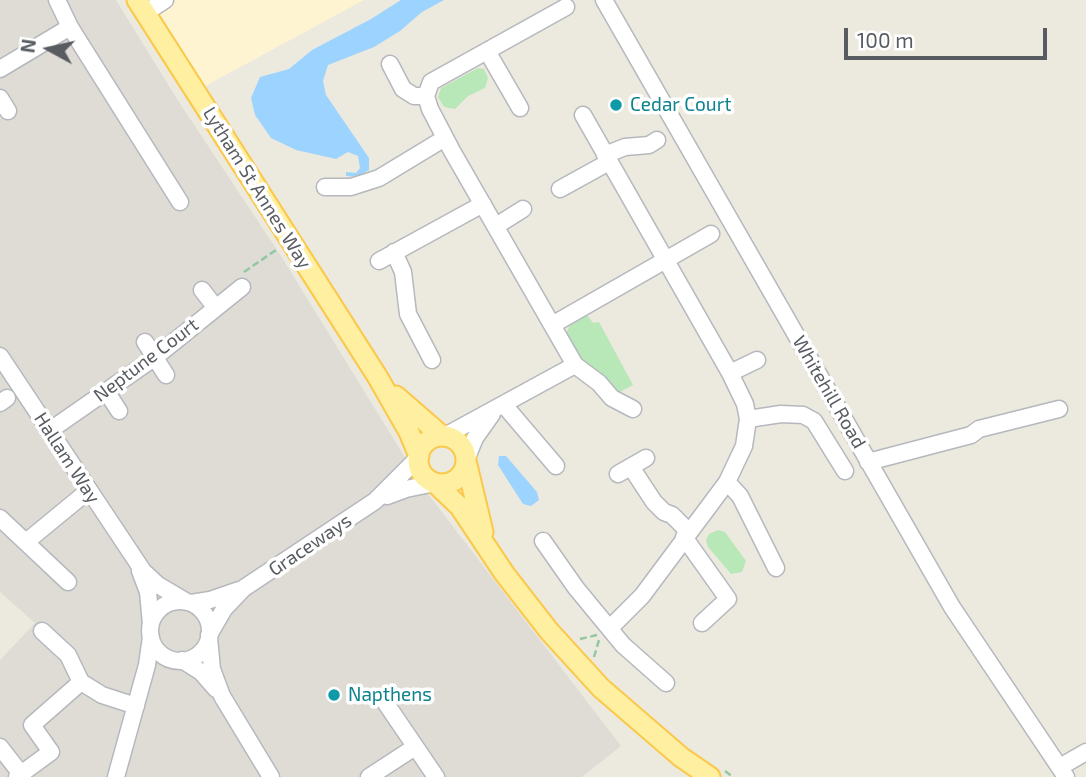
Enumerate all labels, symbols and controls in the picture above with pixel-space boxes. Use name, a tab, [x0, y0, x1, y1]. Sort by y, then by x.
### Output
north arrow	[14, 14, 84, 84]
scale bar	[848, 14, 1051, 58]
text: 100 m	[857, 27, 914, 52]
text: N	[15, 38, 40, 54]
place label: Cedar Court	[630, 94, 732, 116]
marker: Cedar Court	[608, 97, 624, 113]
street label: Lytham St Annes Way	[198, 103, 316, 273]
street label: Neptune Court	[89, 313, 203, 407]
street label: Whitehill Road	[788, 332, 870, 452]
street label: Hallam Way	[29, 408, 105, 508]
street label: Graceways	[264, 509, 356, 581]
place label: Napthens	[348, 684, 432, 706]
marker: Napthens	[326, 687, 342, 703]

